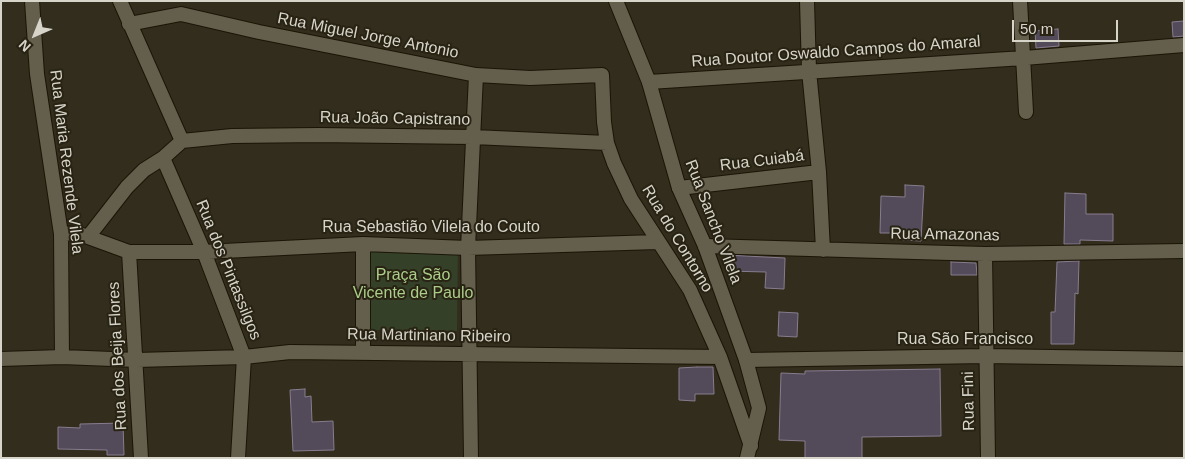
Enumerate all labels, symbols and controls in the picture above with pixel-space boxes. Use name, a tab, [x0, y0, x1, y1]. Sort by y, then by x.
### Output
street label: Rua Miguel Jorge Antonio	[276, 9, 460, 63]
north arrow	[10, 10, 60, 60]
scale bar	[1015, 10, 1121, 42]
text: 50 m	[1020, 20, 1053, 37]
street label: Rua Doutor Oswaldo Campos do Amaral	[691, 32, 981, 72]
text: N	[15, 37, 34, 55]
street label: Rua Maria Rezende Vilela	[45, 69, 87, 255]
street label: Rua João Capistrano	[320, 108, 470, 130]
street label: Rua Cuiabá	[719, 146, 805, 176]
street label: Rua Sancho Vilela	[681, 157, 745, 287]
street label: Rua do Contorno	[637, 182, 717, 296]
street label: Rua dos Pintassilgos	[191, 197, 265, 343]
street label: Rua Sebastião Vilela do Couto	[322, 218, 540, 238]
street label: Rua Amazonas	[890, 224, 1000, 246]
park label: Praça São Vicente de Paulo	[353, 266, 473, 304]
street label: Rua dos Beija Flores	[105, 281, 131, 431]
street label: Rua Martiniano Ribeiro	[347, 325, 511, 347]
street label: Rua São Francisco	[897, 330, 1033, 350]
street label: Rua Fini	[959, 371, 979, 431]

